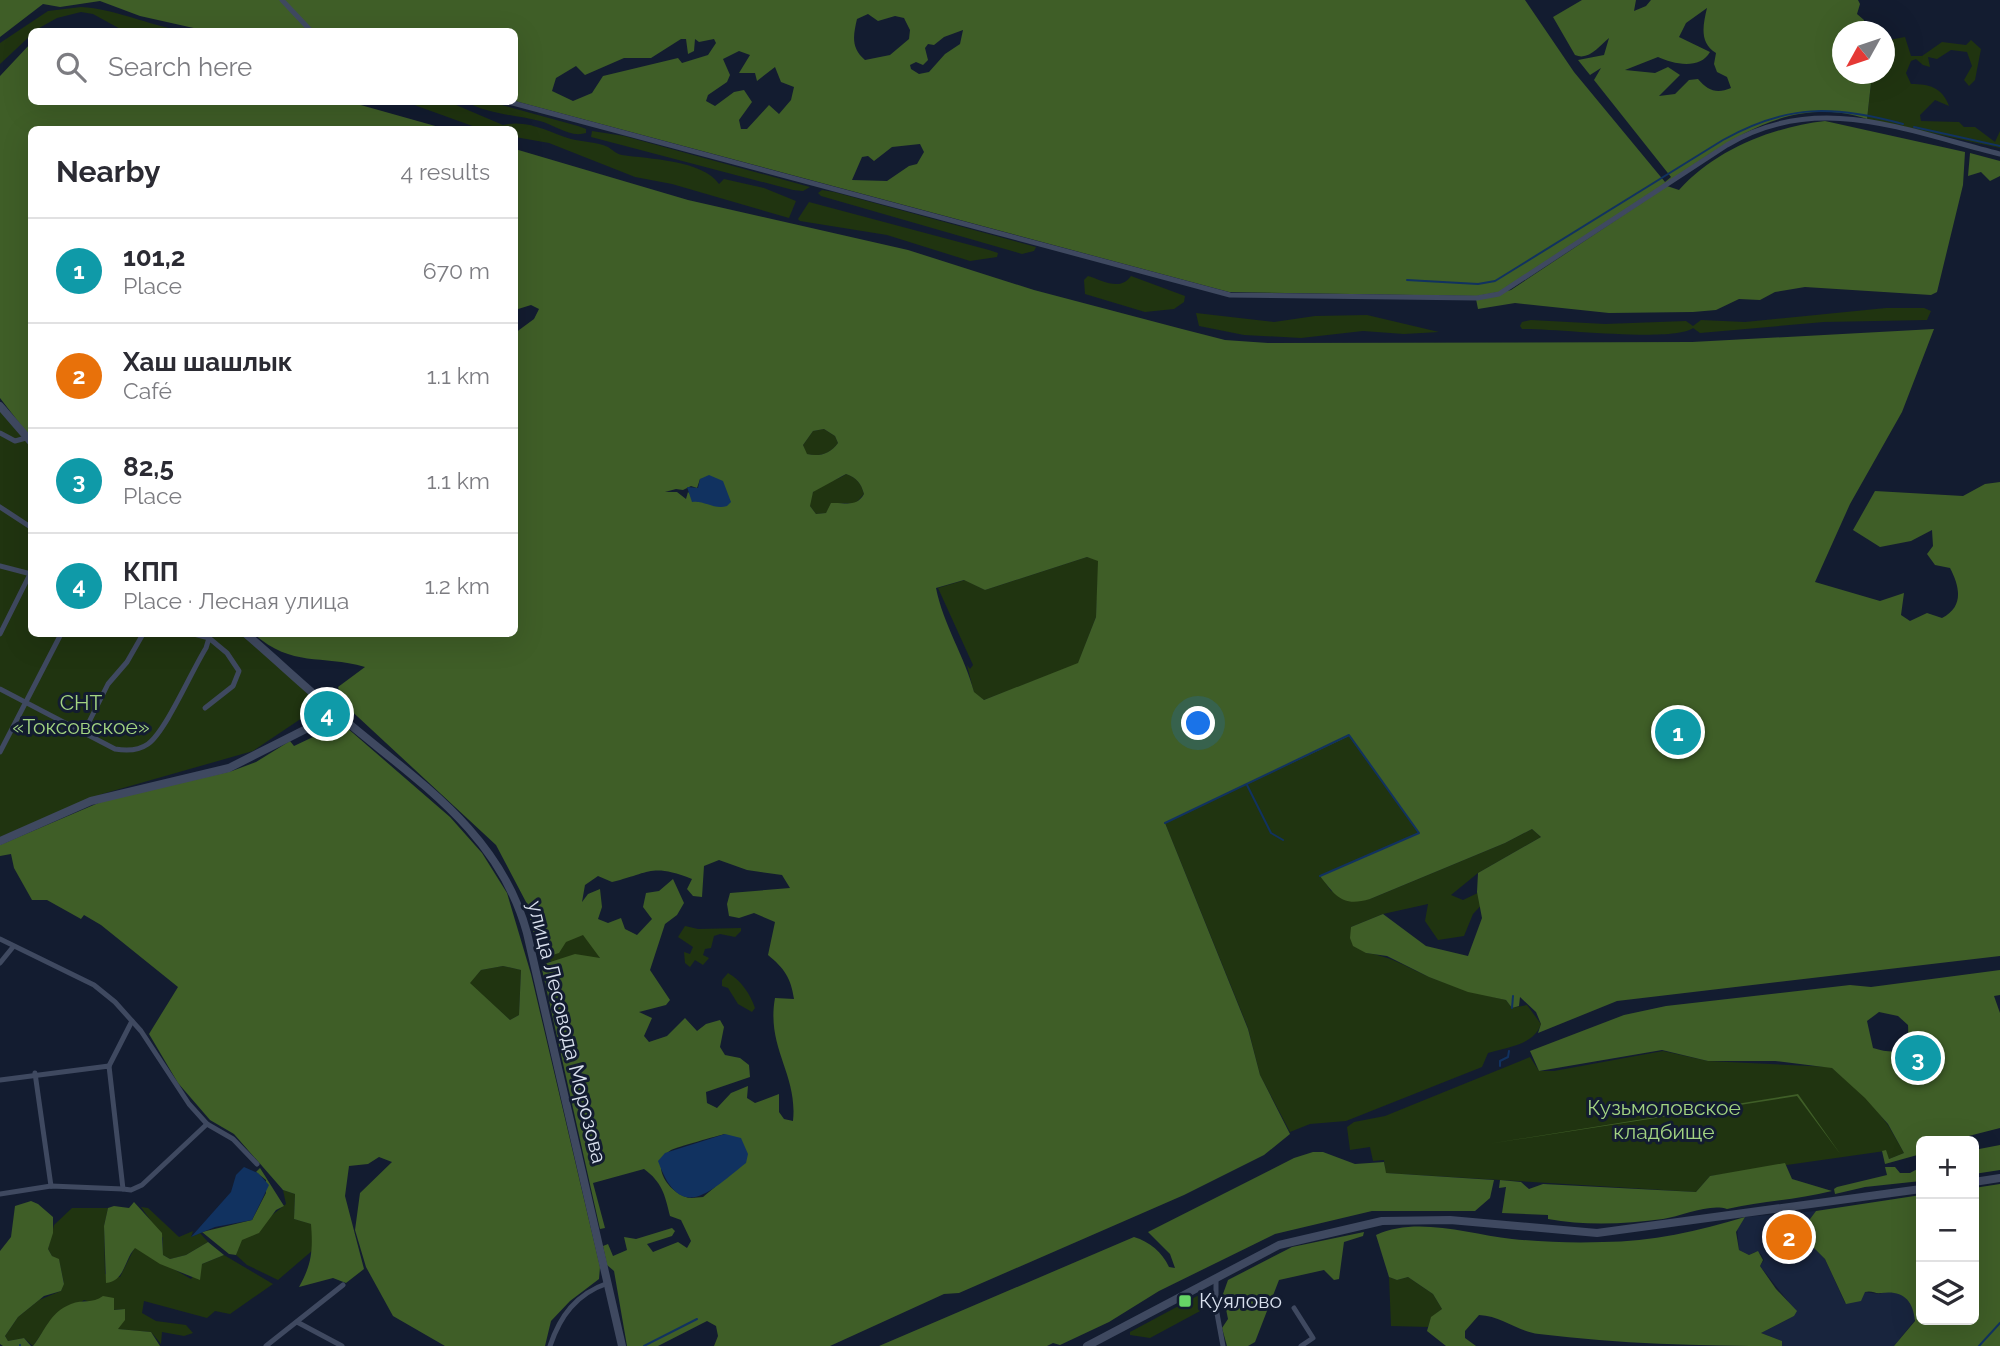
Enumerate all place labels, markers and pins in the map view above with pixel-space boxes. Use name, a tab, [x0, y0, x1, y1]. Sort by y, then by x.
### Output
pin: 4	[304, 688, 350, 740]
pin: 1	[1655, 706, 1701, 758]
pin: 3	[1895, 1032, 1941, 1084]
pin: 2	[1766, 1211, 1812, 1263]
place label: Куялово	[1199, 1288, 1282, 1313]
marker: Куялово	[1177, 1293, 1193, 1309]

